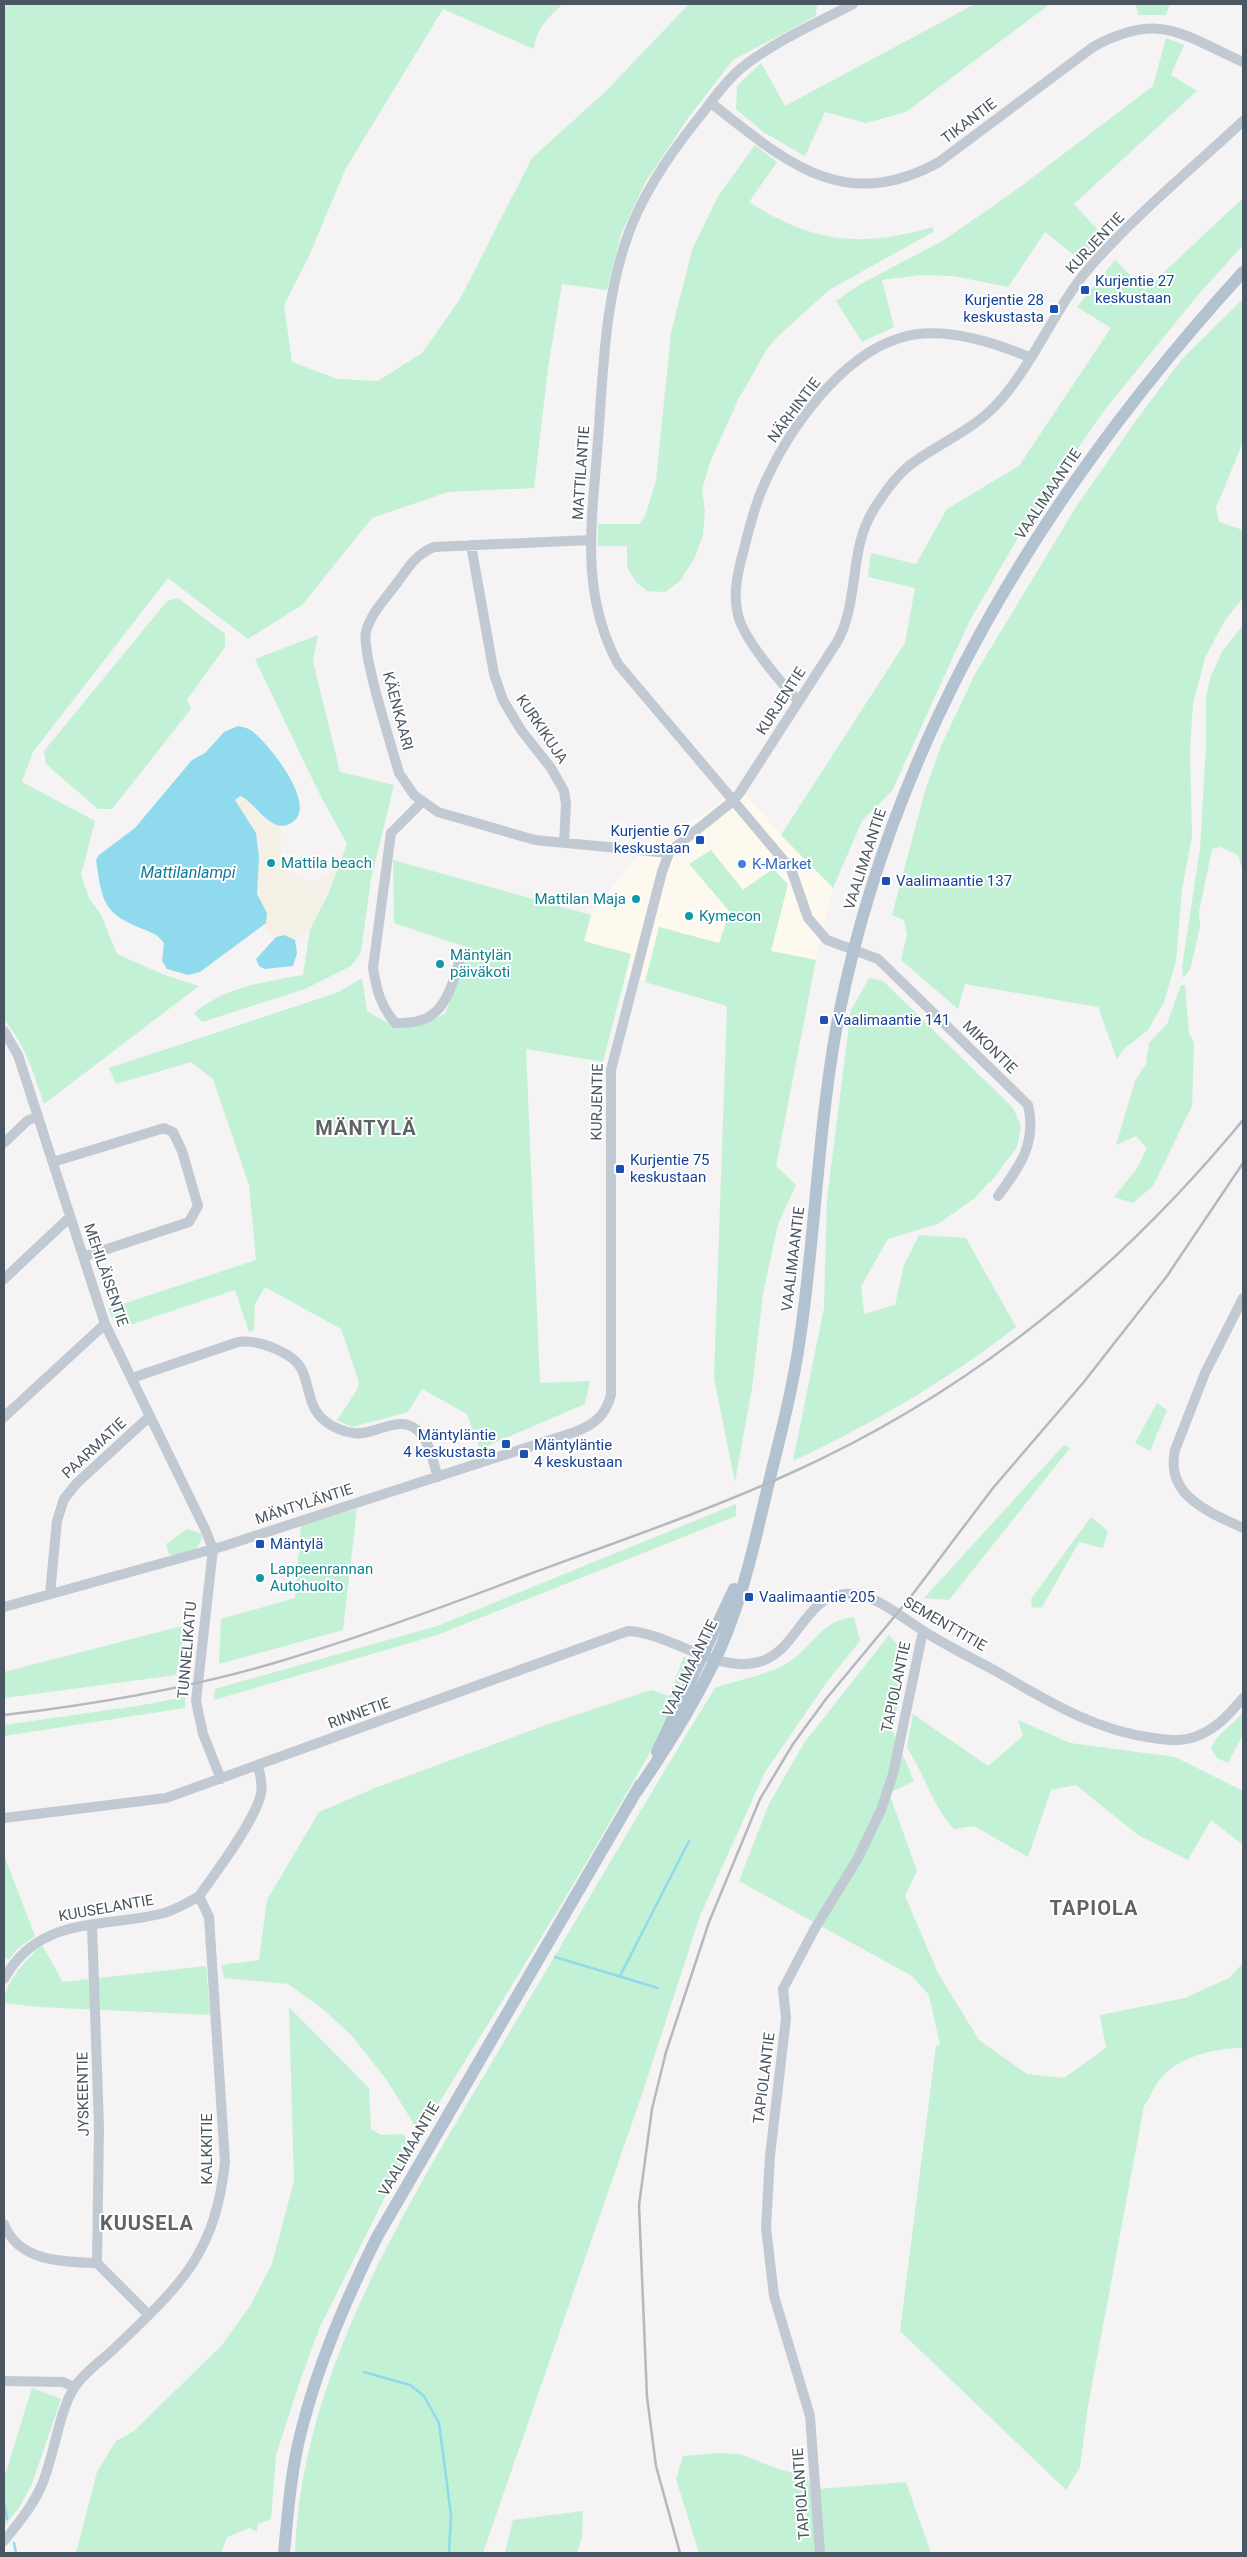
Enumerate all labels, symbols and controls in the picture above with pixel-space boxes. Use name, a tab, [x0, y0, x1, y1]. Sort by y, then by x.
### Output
street label: TIKANTIE	[938, 94, 1000, 148]
street label: KURJENTIE	[1062, 208, 1128, 277]
place label: Kurjentie 27 keskustaan	[1095, 272, 1175, 307]
marker: Kurjentie 27 keskustaan	[1079, 284, 1091, 296]
place label: Kurjentie 28 keskustasta	[963, 291, 1044, 326]
marker: Kurjentie 28 keskustasta	[1048, 303, 1060, 315]
street label: NÄRHINTIE	[764, 374, 825, 446]
street label: MATTILANTIE	[569, 425, 593, 521]
street label: VAALIMAANTIE	[1011, 445, 1085, 543]
street label: KURJENTIE	[752, 663, 810, 738]
street label: KÄENKAARI	[379, 670, 417, 752]
street label: KURKIKUJA	[512, 691, 572, 767]
street label: VAALIMAANTIE	[840, 806, 890, 912]
place label: Kurjentie 67 keskustaan	[610, 822, 690, 857]
marker: Kurjentie 67 keskustaan	[694, 834, 706, 846]
place label: Mattila beach	[281, 854, 372, 872]
place label: K-Market	[752, 855, 812, 873]
marker: Mattila beach	[265, 857, 277, 869]
marker: K-Market	[736, 858, 748, 870]
water label: Mattilanlampi	[140, 863, 236, 882]
place label: Vaalimaantie 137	[896, 872, 1012, 890]
marker: Vaalimaantie 137	[880, 875, 892, 887]
place label: Mattilan Maja	[534, 890, 626, 908]
marker: Mattilan Maja	[630, 893, 642, 905]
place label: Kymecon	[699, 907, 761, 925]
marker: Kymecon	[683, 910, 695, 922]
place label: Mäntylän päiväkoti	[450, 946, 512, 981]
marker: Mäntylän päiväkoti	[434, 958, 446, 970]
place label: Vaalimaantie 141	[834, 1011, 950, 1029]
marker: Vaalimaantie 141	[818, 1014, 830, 1026]
street label: MIKONTIE	[959, 1017, 1021, 1078]
street label: KURJENTIE	[587, 1063, 607, 1141]
district label: MÄNTYLÄ	[315, 1116, 417, 1140]
place label: Kurjentie 75 keskustaan	[630, 1151, 710, 1186]
marker: Kurjentie 75 keskustaan	[614, 1163, 626, 1175]
street label: VAALIMAANTIE	[778, 1205, 808, 1312]
street label: MEHILÄISENTIE	[80, 1221, 132, 1329]
street label: PAARMATIE	[58, 1414, 130, 1482]
place label: Mäntyläntie 4 keskustasta	[403, 1426, 496, 1461]
place label: Mäntyläntie 4 keskustaan	[534, 1436, 622, 1471]
marker: Mäntyläntie 4 keskustasta	[500, 1438, 512, 1450]
marker: Mäntyläntie 4 keskustaan	[518, 1448, 530, 1460]
street label: MÄNTYLÄNTIE	[253, 1480, 356, 1528]
place label: Mäntylä	[270, 1535, 323, 1553]
marker: Mäntylä	[254, 1538, 266, 1550]
place label: Lappeenrannan Autohuolto	[270, 1560, 373, 1595]
marker: Lappeenrannan Autohuolto	[254, 1572, 266, 1584]
place label: Vaalimaantie 205	[759, 1588, 875, 1606]
marker: Vaalimaantie 205	[743, 1591, 755, 1603]
street label: SEMENTTITIE	[900, 1593, 990, 1655]
street label: TUNNELIKATU	[174, 1601, 200, 1699]
street label: VAALIMAANTIE	[659, 1616, 721, 1719]
street label: TAPIOLANTIE	[878, 1640, 914, 1734]
street label: RINNETIE	[325, 1693, 393, 1733]
street label: KUUSELANTIE	[57, 1891, 155, 1925]
district label: TAPIOLA	[1050, 1896, 1138, 1920]
street label: TAPIOLANTIE	[749, 2031, 779, 2125]
street label: JYSKEENTIE	[73, 2051, 93, 2136]
street label: VAALIMAANTIE	[375, 2098, 443, 2199]
street label: KALKKITIE	[198, 2113, 216, 2185]
district label: KUUSELA	[100, 2211, 194, 2235]
street label: TAPIOLANTIE	[789, 2447, 813, 2541]

